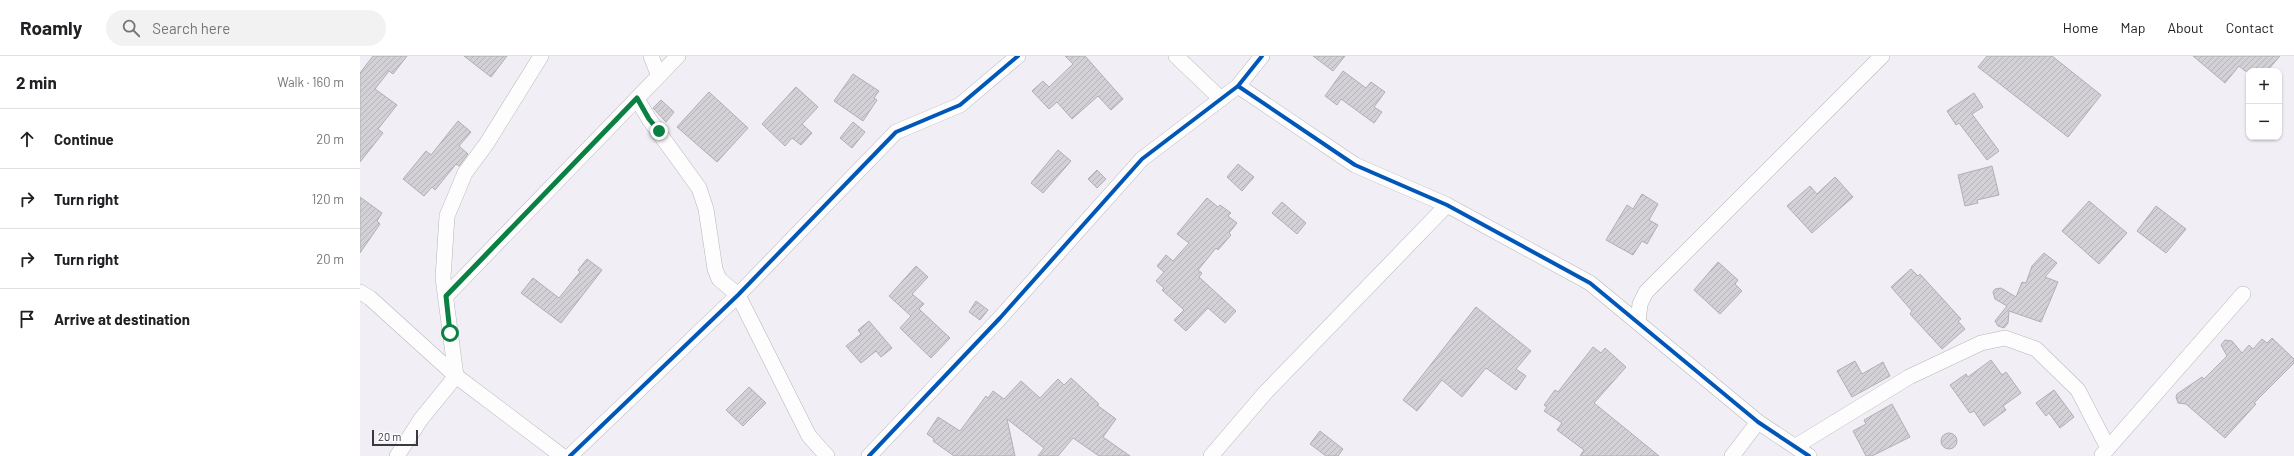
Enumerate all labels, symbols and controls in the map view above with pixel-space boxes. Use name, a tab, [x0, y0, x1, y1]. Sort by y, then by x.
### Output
search box	[106, 10, 386, 46]
text: Roamly	[20, 16, 82, 39]
icon: search	[120, 17, 142, 39]
text: Search here	[152, 19, 230, 37]
text: Home	[2063, 19, 2099, 36]
text: Map	[2121, 19, 2145, 36]
text: About	[2167, 19, 2204, 36]
text: Contact	[2226, 19, 2274, 36]
map controls	[2246, 68, 2282, 140]
button: +	[2246, 68, 2282, 104]
text: 2 min	[16, 72, 57, 92]
text: Walk · 160 m	[277, 74, 344, 90]
button: −	[2246, 104, 2282, 140]
route end	[650, 122, 668, 140]
icon: ahead	[16, 128, 38, 150]
text: Continue	[54, 130, 114, 148]
text: 20 m	[316, 131, 344, 147]
icon: right	[16, 188, 38, 210]
text: Turn right	[54, 190, 119, 208]
text: 120 m	[312, 191, 344, 207]
icon: right	[16, 248, 38, 270]
text: Turn right	[54, 250, 119, 268]
text: 20 m	[316, 251, 344, 267]
icon: arrive	[16, 308, 38, 330]
text: Arrive at destination	[54, 310, 190, 328]
route start	[441, 324, 459, 342]
scale bar	[372, 428, 418, 447]
text: 20 m	[378, 430, 401, 443]

